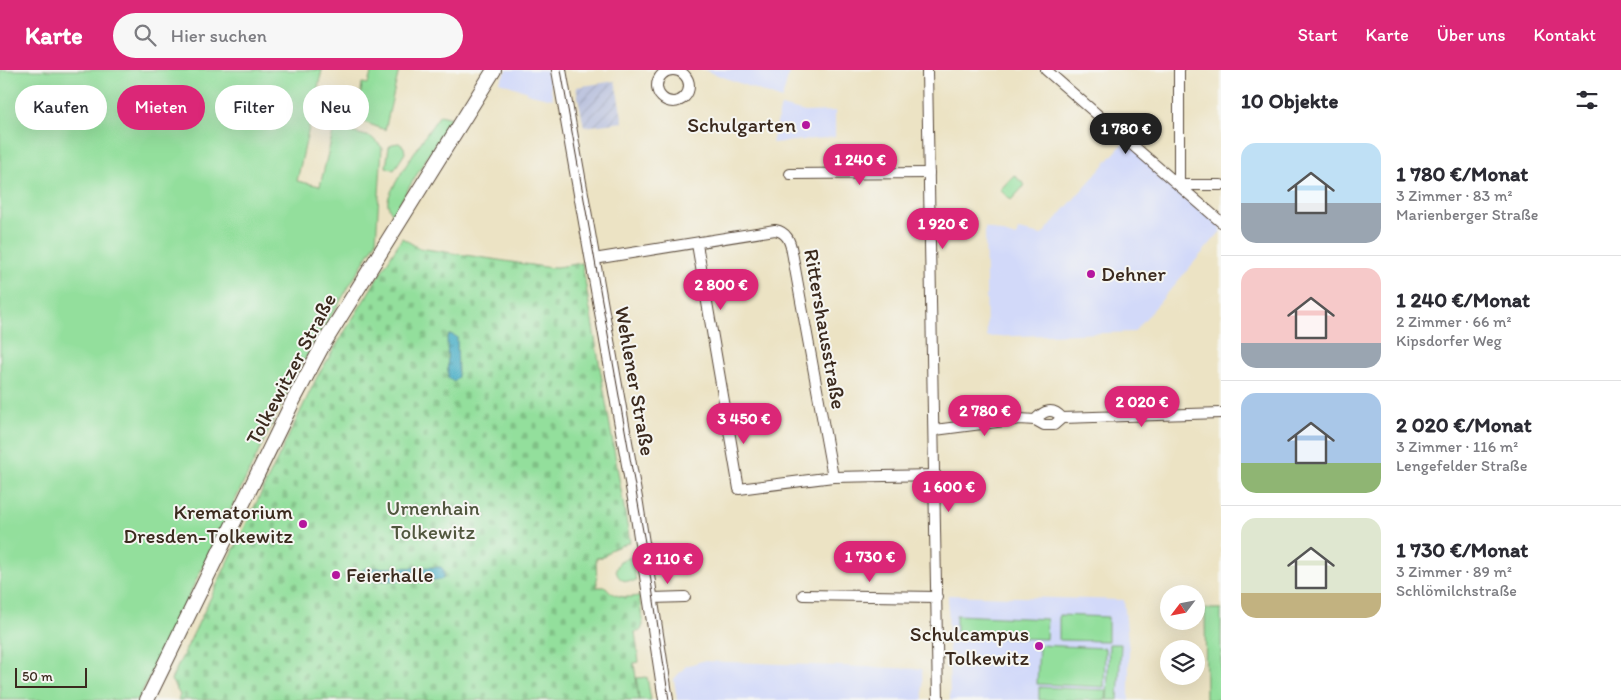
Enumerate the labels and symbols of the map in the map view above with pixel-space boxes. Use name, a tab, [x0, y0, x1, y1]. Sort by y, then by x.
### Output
place label: Schulgarten	[687, 112, 796, 137]
pin: 1 780 €	[1080, 112, 1172, 155]
marker: Schulgarten	[800, 119, 812, 131]
pin: 1 240 €	[814, 144, 906, 186]
pin: 1 920 €	[897, 208, 989, 250]
street label: Rittershausstraße	[799, 247, 852, 411]
place label: Dehner	[1101, 261, 1166, 286]
pin: 2 800 €	[675, 268, 767, 311]
marker: Dehner	[1085, 268, 1097, 280]
street label: Tolkewitzer Straße	[240, 289, 341, 449]
street label: Wehlener Straße	[610, 304, 661, 458]
pin: 2 020 €	[1096, 386, 1188, 428]
pin: 2 780 €	[939, 394, 1031, 437]
pin: 3 450 €	[698, 402, 790, 445]
pin: 1 600 €	[903, 470, 995, 513]
park label: Urnenhain Tolkewitz	[386, 495, 480, 544]
place label: Krematorium Dresden-Tolkewitz	[123, 499, 293, 548]
marker: Krematorium Dresden-Tolkewitz	[297, 518, 309, 530]
pin: 1 730 €	[824, 540, 916, 583]
pin: 2 110 €	[622, 542, 714, 585]
place label: Feierhalle	[346, 562, 434, 587]
marker: Feierhalle	[330, 569, 342, 581]
north arrow	[1160, 585, 1205, 630]
place label: Schulcampus Tolkewitz	[910, 621, 1029, 670]
marker: Schulcampus Tolkewitz	[1033, 640, 1045, 652]
scale bar	[15, 665, 88, 688]

